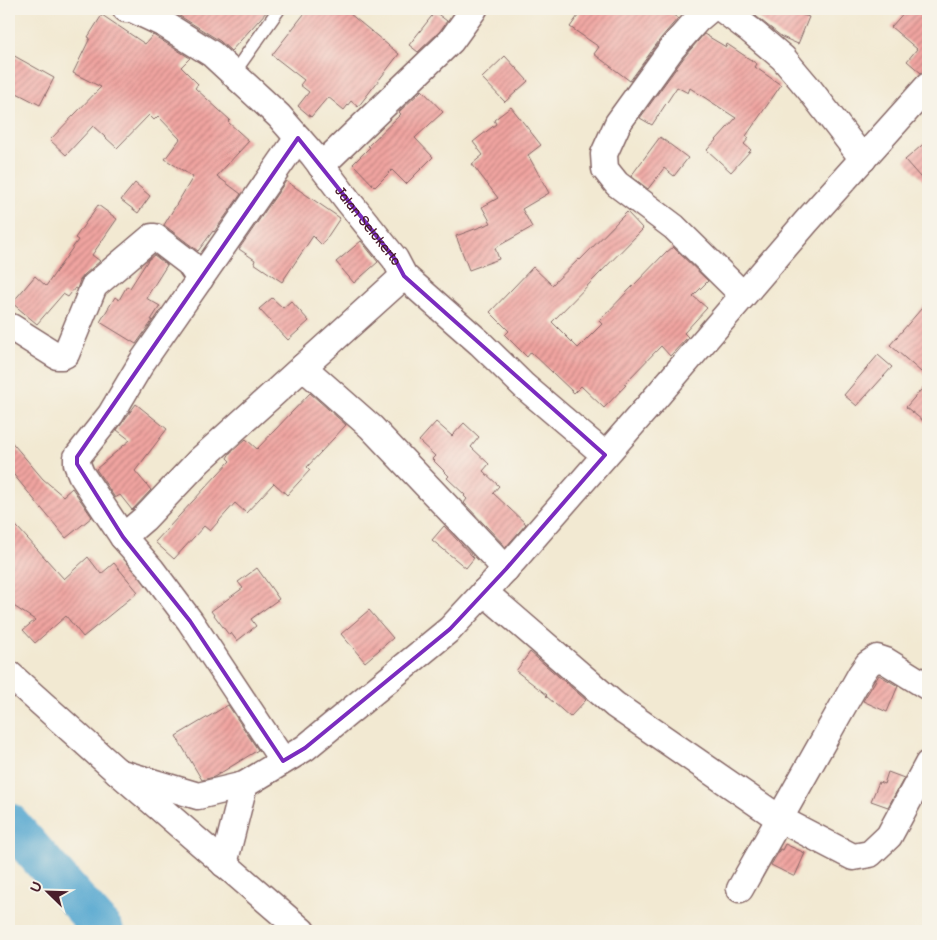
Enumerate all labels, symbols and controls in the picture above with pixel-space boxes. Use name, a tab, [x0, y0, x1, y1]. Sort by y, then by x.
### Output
street label: Jalan Selokerto	[331, 183, 405, 269]
north arrow	[22, 868, 72, 918]
text: U	[27, 879, 46, 895]

